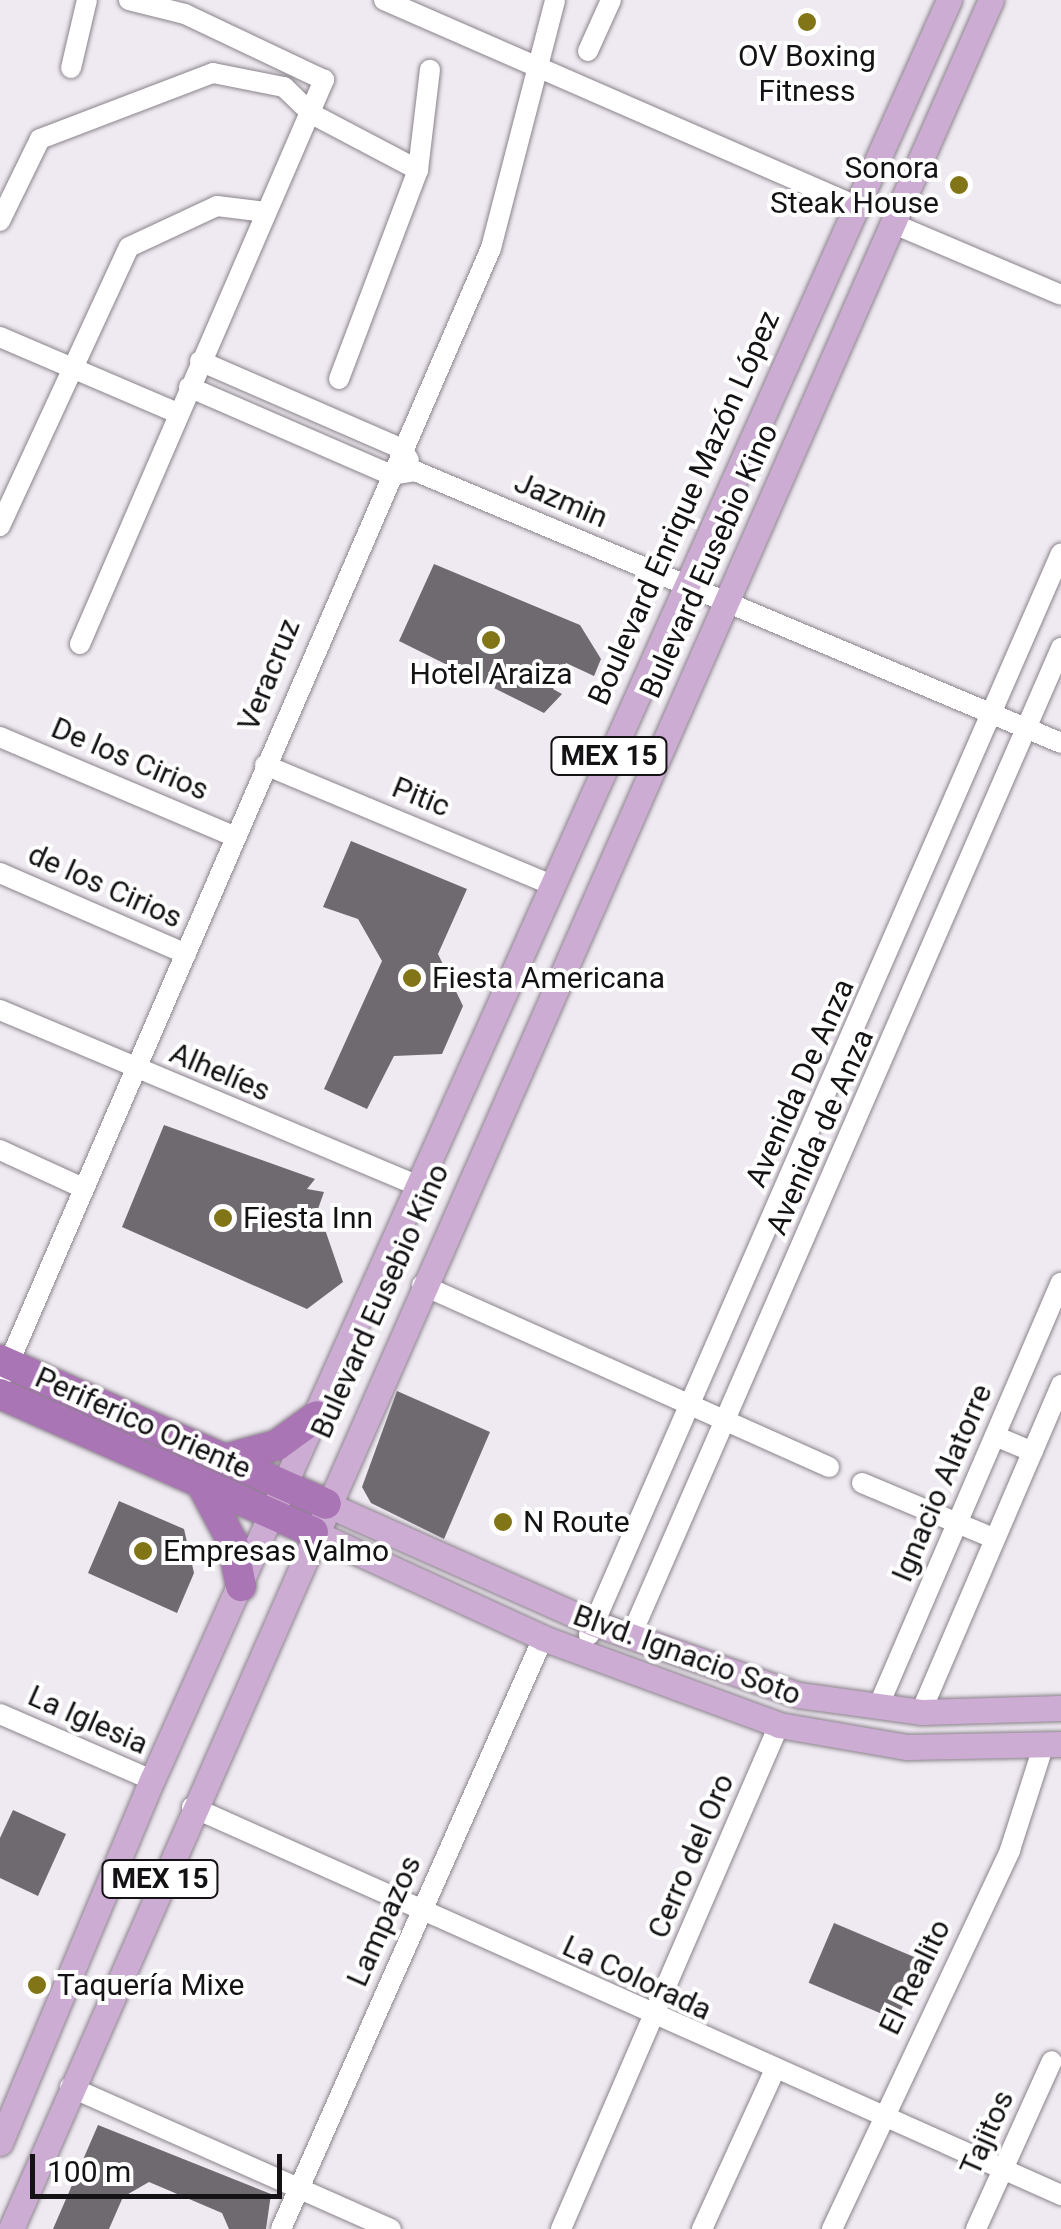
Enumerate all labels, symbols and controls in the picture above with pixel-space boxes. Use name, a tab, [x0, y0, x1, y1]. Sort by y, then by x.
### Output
marker: OV Boxing Fitness	[796, 11, 818, 33]
place label: OV Boxing Fitness	[738, 38, 876, 108]
place label: Sonora Steak House	[770, 150, 939, 220]
marker: Sonora Steak House	[948, 174, 970, 196]
street label: Boulevard Enrique Mazón López	[581, 305, 787, 711]
street label: Bulevard Eusebio Kino	[632, 418, 786, 704]
street label: Jazmin	[509, 464, 613, 536]
street label: Veracruz	[230, 614, 308, 736]
marker: Hotel Araiza	[480, 629, 502, 651]
place label: Hotel Araiza	[410, 656, 572, 692]
street label: De los Cirios	[46, 710, 214, 808]
road number: MEX 15	[549, 733, 669, 779]
street label: Pitic	[387, 769, 455, 825]
street label: de los Cirios	[23, 836, 187, 936]
place label: Fiesta Americana	[432, 960, 665, 996]
marker: Fiesta Americana	[401, 967, 423, 989]
street label: Avenida De Anza	[738, 973, 862, 1193]
street label: Avenida de Anza	[759, 1024, 881, 1240]
street label: Alhelíes	[164, 1035, 276, 1109]
street label: Bulevard Eusebio Kino	[303, 1158, 457, 1444]
place label: Fiesta Inn	[243, 1200, 373, 1236]
marker: Fiesta Inn	[212, 1207, 234, 1229]
street label: Periferico Oriente	[30, 1359, 256, 1487]
street label: Ignacio Alatorre	[884, 1379, 1000, 1587]
place label: N Route	[523, 1504, 630, 1540]
marker: N Route	[492, 1511, 514, 1533]
place label: Empresas Valmo	[163, 1533, 389, 1569]
marker: Empresas Valmo	[132, 1540, 154, 1562]
street label: Blvd. Ignacio Soto	[568, 1597, 806, 1713]
street label: La Iglesia	[23, 1678, 153, 1762]
street label: Cerro del Oro	[640, 1768, 742, 1944]
street label: Lampazos	[339, 1850, 429, 1992]
road number: MEX 15	[100, 1856, 220, 1902]
street label: El Realito	[872, 1914, 958, 2040]
street label: La Colorada	[557, 1928, 717, 2028]
place label: Taquería Mixe	[57, 1967, 244, 2003]
marker: Taquería Mixe	[26, 1974, 48, 1996]
street label: Tajitos	[952, 2085, 1022, 2181]
scale bar	[35, 2134, 288, 2196]
text: 100 m	[47, 2154, 131, 2189]

